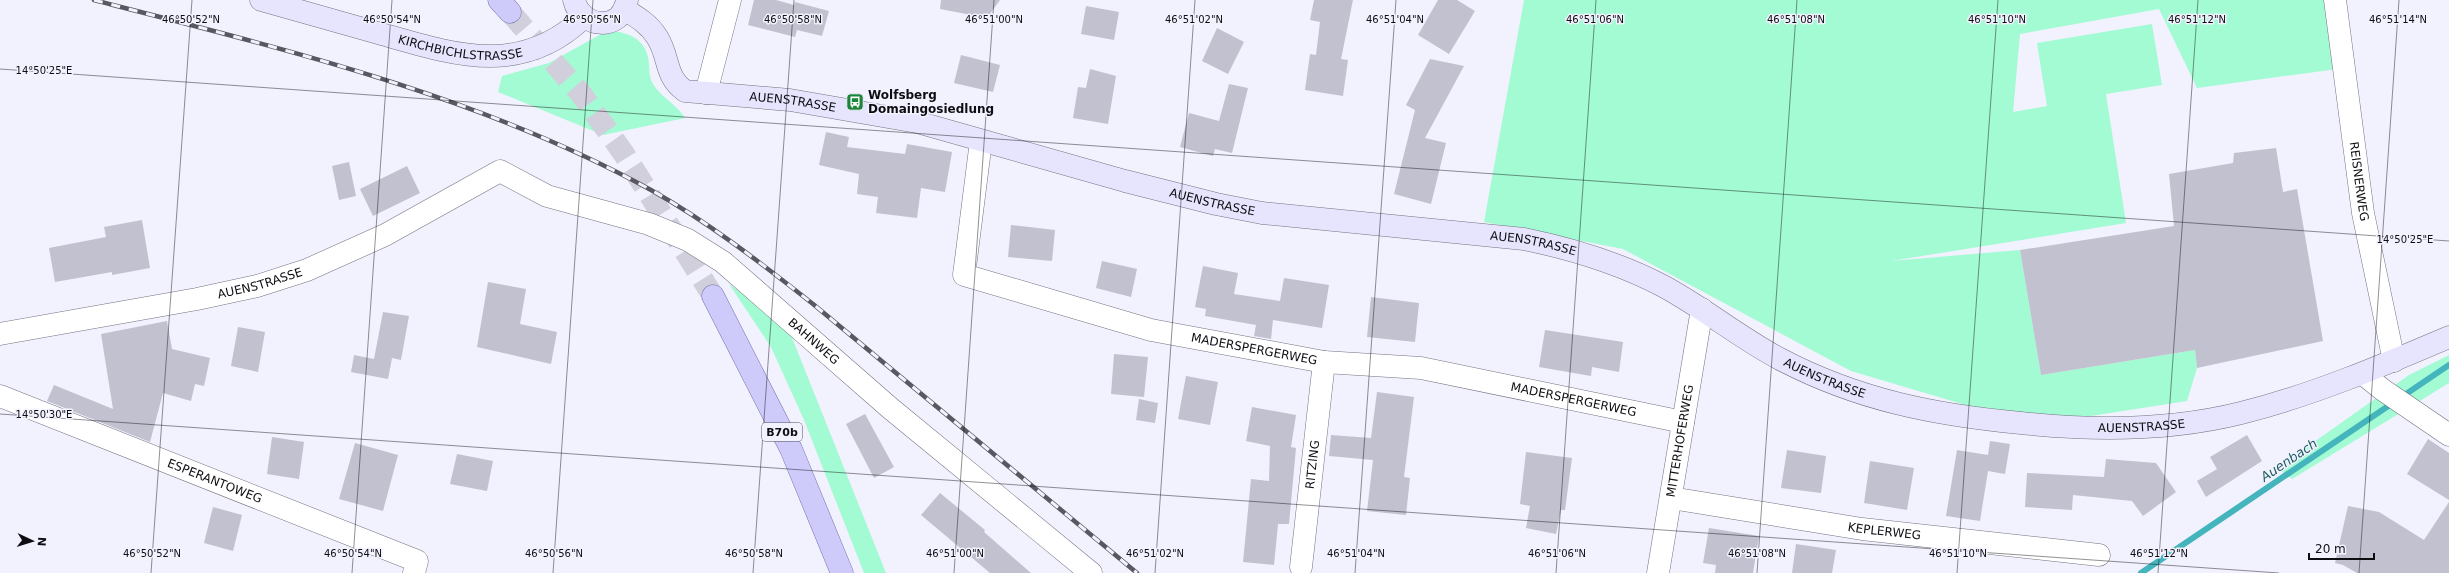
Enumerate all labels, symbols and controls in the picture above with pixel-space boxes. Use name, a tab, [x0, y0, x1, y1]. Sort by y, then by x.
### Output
text: 46°50'52"N	[162, 14, 220, 25]
text: 46°50'54"N	[363, 14, 421, 25]
text: 46°50'56"N	[563, 14, 621, 25]
text: 46°50'58"N	[764, 14, 822, 25]
text: 46°51'00"N	[965, 14, 1023, 25]
text: 46°51'02"N	[1165, 14, 1223, 25]
text: 46°51'04"N	[1366, 14, 1424, 25]
text: 46°51'06"N	[1566, 14, 1624, 25]
text: 46°51'08"N	[1767, 14, 1825, 25]
text: 46°51'10"N	[1968, 14, 2026, 25]
text: 46°51'12"N	[2168, 14, 2226, 25]
text: 46°51'14"N	[2369, 14, 2427, 25]
street label: KIRCHBICHLSTRASSE	[397, 32, 524, 63]
text: 14°50'25"E	[16, 65, 72, 76]
place label: Wolfsberg Domaingosiedlung	[868, 88, 994, 116]
street label: AUENSTRASSE	[749, 90, 837, 115]
bus stop icon: Wolfsberg Domaingosiedlung	[845, 92, 865, 112]
street label: REISNERWEG	[2347, 141, 2372, 223]
street label: AUENSTRASSE	[1168, 186, 1256, 218]
street label: AUENSTRASSE	[1490, 229, 1578, 258]
text: 14°50'25"E	[2377, 234, 2433, 245]
street label: AUENSTRASSE	[216, 265, 304, 301]
street label: BAHNWEG	[785, 315, 842, 367]
street label: MADERSPERGERWEG	[1190, 331, 1319, 368]
street label: AUENSTRASSE	[1781, 355, 1867, 401]
street label: MADERSPERGERWEG	[1510, 380, 1638, 419]
street label: MITTERHOFERWEG	[1664, 383, 1696, 498]
text: 14°50'30"E	[16, 409, 72, 420]
street label: AUENSTRASSE	[2098, 417, 2186, 435]
road number: B70b	[762, 423, 802, 441]
water label: Auenbach	[2257, 436, 2320, 485]
street label: RITZING	[1303, 439, 1322, 490]
street label: ESPERANTOWEG	[165, 456, 264, 506]
street label: KEPLERWEG	[1847, 520, 1922, 542]
north arrow	[12, 521, 52, 561]
scale bar	[2309, 535, 2374, 561]
text: N	[35, 537, 48, 547]
text: 20 m	[2315, 542, 2346, 556]
text: 46°50'52"N	[123, 548, 181, 559]
text: 46°50'54"N	[324, 548, 382, 559]
text: 46°50'56"N	[525, 548, 583, 559]
text: 46°50'58"N	[725, 548, 783, 559]
text: 46°51'00"N	[926, 548, 984, 559]
text: 46°51'02"N	[1126, 548, 1184, 559]
text: 46°51'04"N	[1327, 548, 1385, 559]
text: 46°51'06"N	[1528, 548, 1586, 559]
text: 46°51'08"N	[1728, 548, 1786, 559]
text: 46°51'10"N	[1929, 548, 1987, 559]
text: 46°51'12"N	[2130, 548, 2188, 559]

